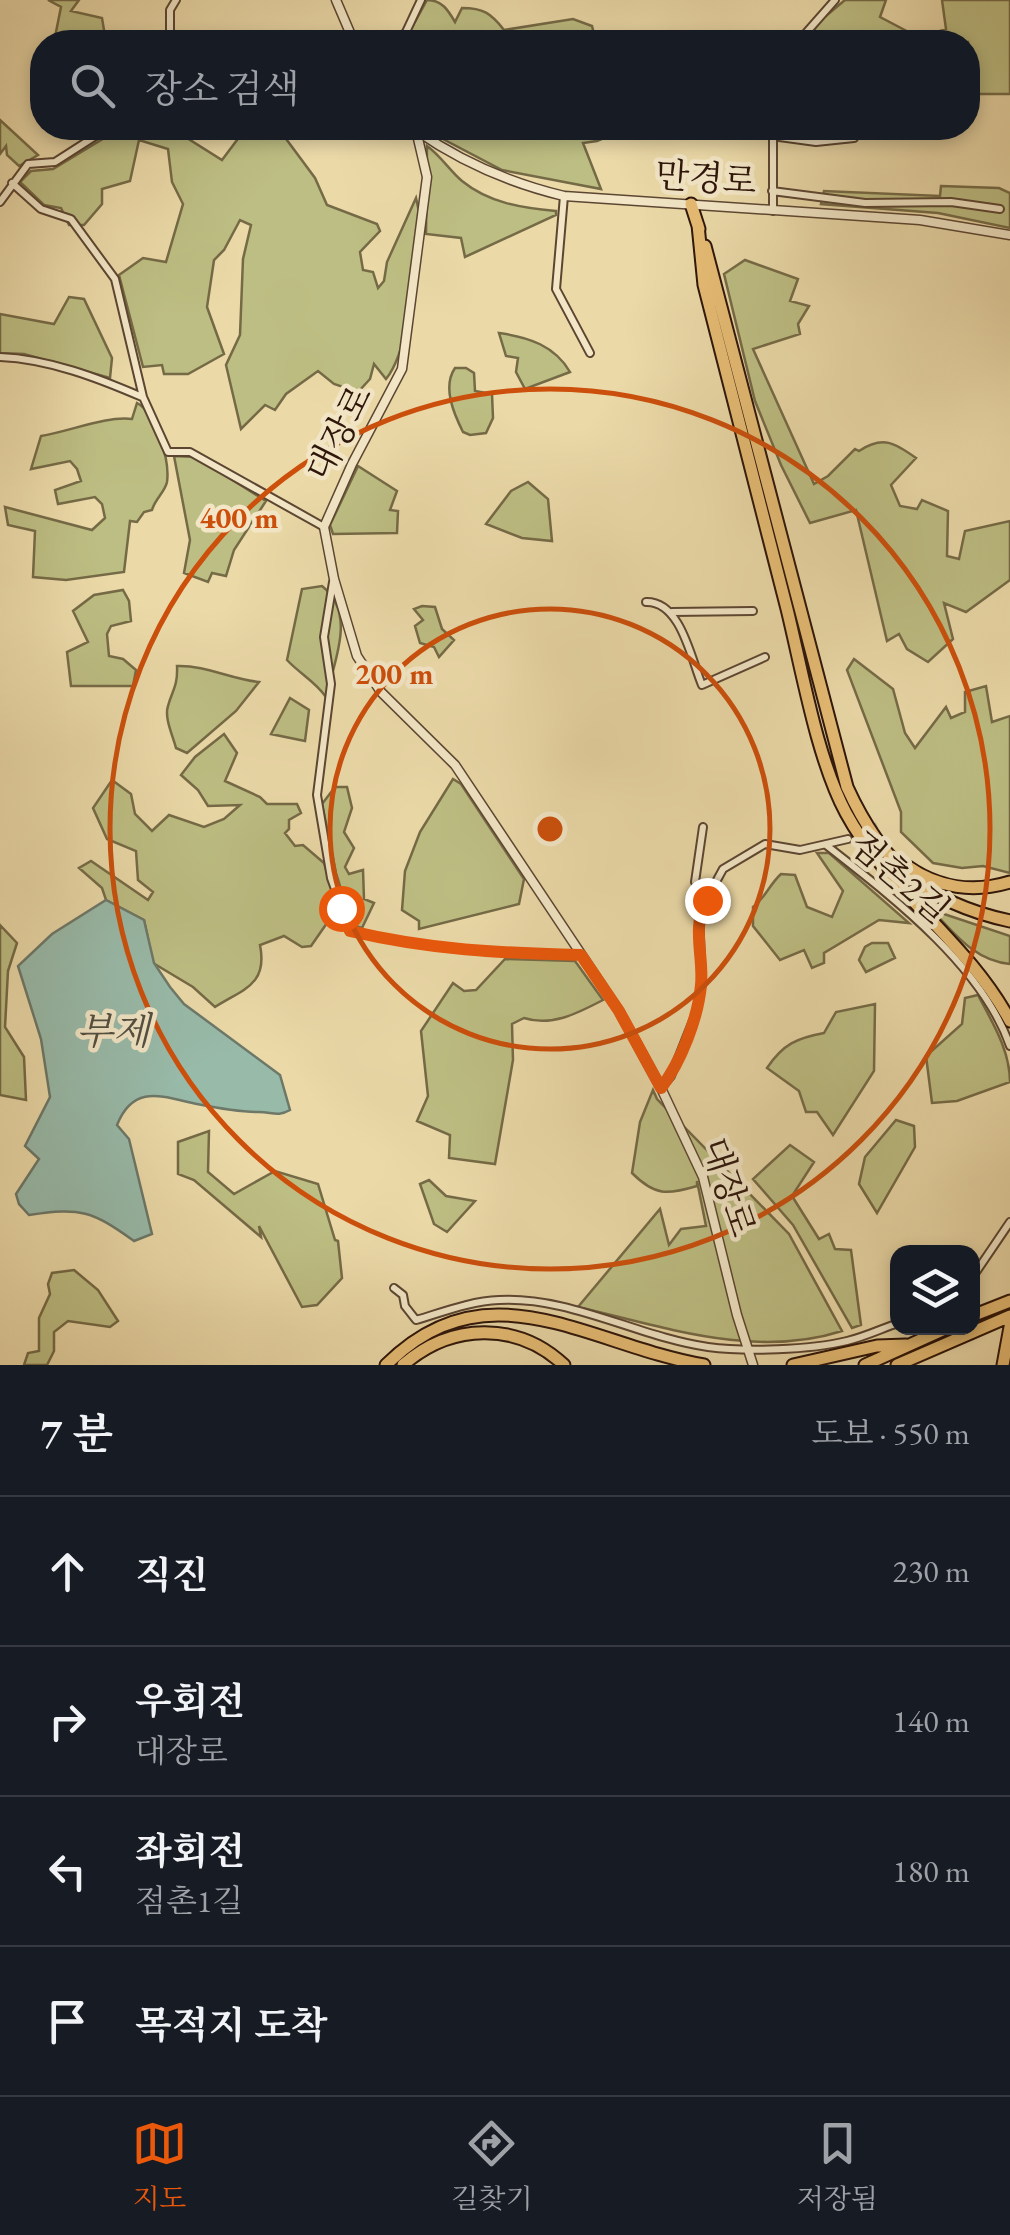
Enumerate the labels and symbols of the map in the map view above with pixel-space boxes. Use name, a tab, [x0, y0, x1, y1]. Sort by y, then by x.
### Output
street label: 만경로	[654, 152, 758, 203]
street label: 대장로	[295, 377, 382, 488]
text: 400 m	[200, 498, 278, 537]
text: 200 m	[355, 654, 433, 693]
centre of rings	[532, 811, 568, 847]
street label: 점촌2길	[841, 821, 960, 932]
route end	[685, 878, 731, 924]
route start	[319, 886, 365, 932]
water label: 부제	[76, 1006, 154, 1055]
street label: 대장로	[692, 1132, 767, 1242]

